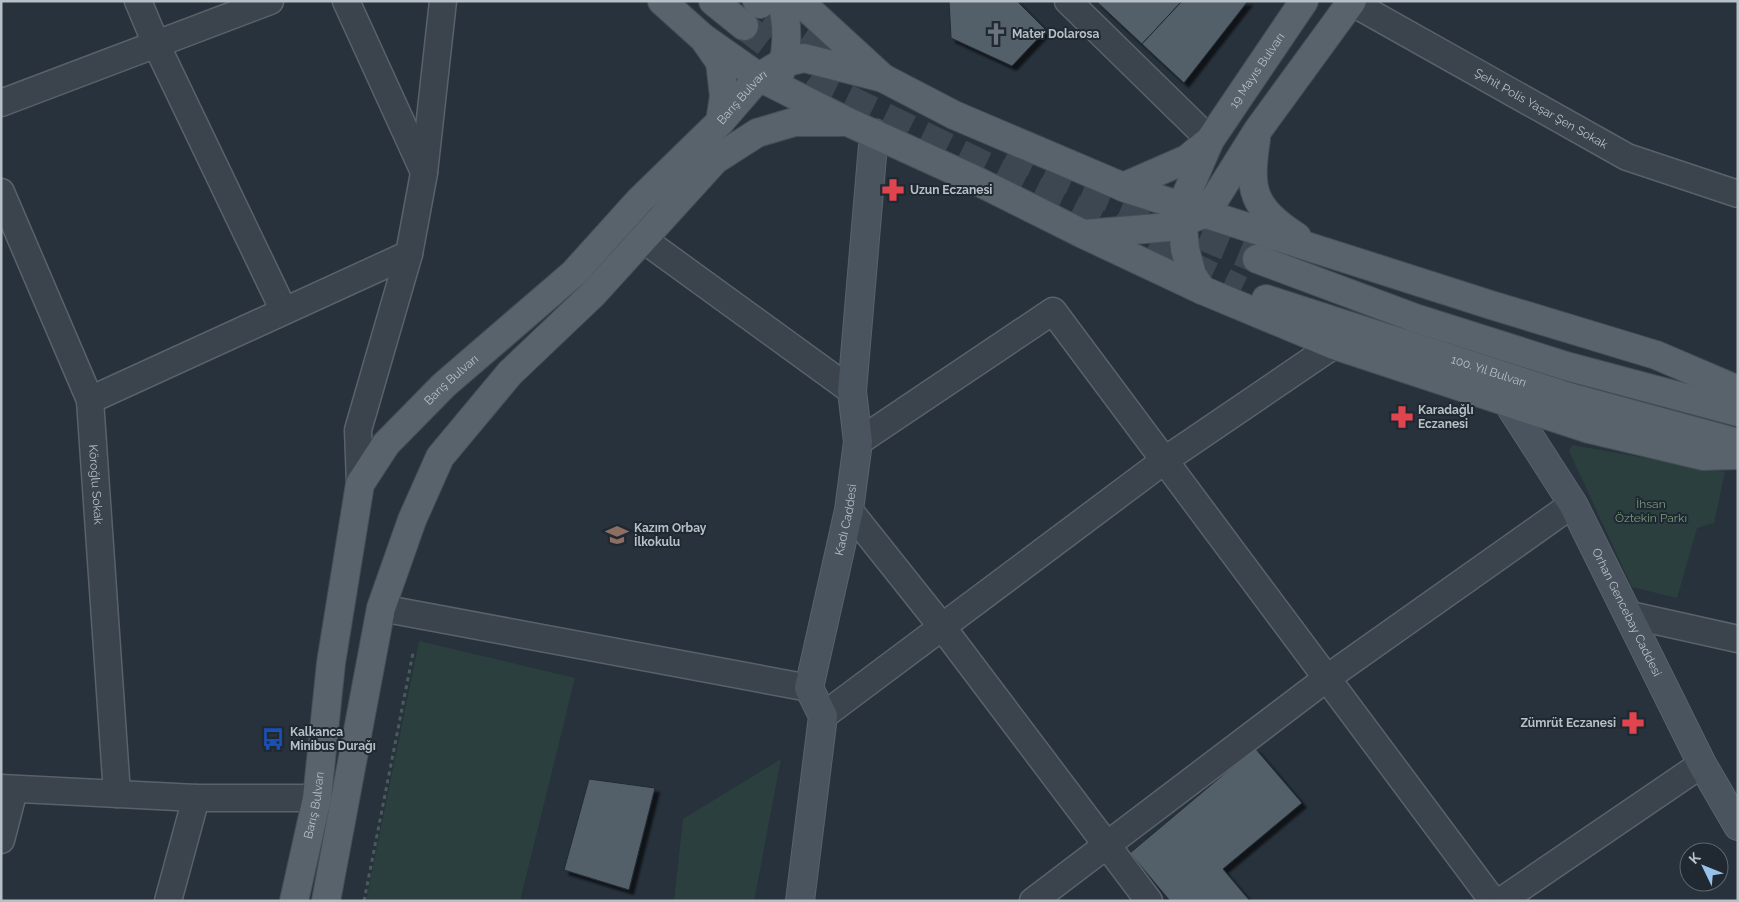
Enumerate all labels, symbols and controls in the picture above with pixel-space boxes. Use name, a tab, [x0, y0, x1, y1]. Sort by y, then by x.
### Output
church icon: Mater Dolarosa	[983, 21, 1009, 47]
place label: Mater Dolarosa	[1012, 27, 1099, 41]
street label: 19 Mayıs Bulvarı	[1227, 30, 1287, 111]
street label: Şehit Polis Yaşar Şen Sokak	[1472, 66, 1611, 152]
street label: Barış Bulvarı	[714, 67, 769, 127]
pharmacy icon: Uzun Eczanesi	[880, 177, 906, 203]
place label: Uzun Eczanesi	[910, 183, 992, 197]
street label: Barış Bulvarı	[421, 352, 481, 408]
street label: 100. Yıl Bulvarı	[1449, 352, 1528, 390]
place label: Karadağlı Eczanesi	[1418, 403, 1473, 431]
pharmacy icon: Karadağlı Eczanesi	[1389, 404, 1415, 430]
street label: Köroğlu Sokak	[86, 444, 106, 526]
street label: Kadı Caddesi	[832, 483, 859, 557]
park label: İhsan Öztekin Parkı	[1615, 497, 1687, 525]
place label: Kazım Orbay İlkokulu	[634, 521, 707, 549]
school or university icon: Kazım Orbay İlkokulu	[604, 522, 630, 548]
street label: Orhan Gencebay Caddesi	[1589, 546, 1664, 679]
pharmacy icon: Zümrüt Eczanesi	[1620, 710, 1646, 736]
place label: Zümrüt Eczanesi	[1520, 716, 1616, 730]
place label: Kalkanca Minibus Durağı	[290, 725, 376, 753]
bus stop icon: Kalkanca Minibus Durağı	[260, 726, 286, 752]
street label: Barış Bulvarı	[301, 771, 327, 840]
north arrow	[1679, 842, 1729, 892]
text: K	[1685, 849, 1704, 867]

